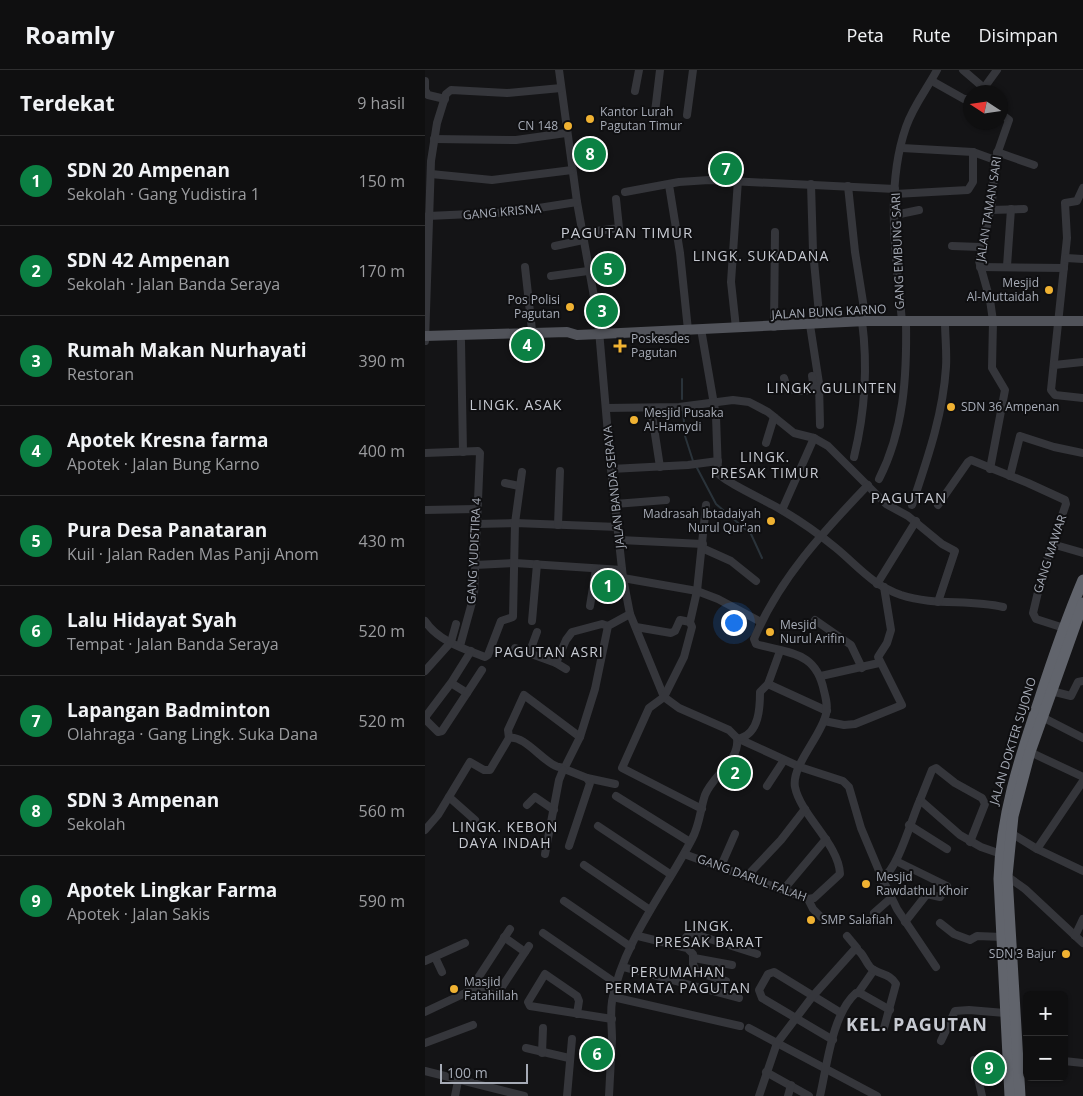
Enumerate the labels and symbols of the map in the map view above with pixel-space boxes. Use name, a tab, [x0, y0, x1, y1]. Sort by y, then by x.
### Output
north arrow	[963, 85, 1008, 130]
place label: Kantor Lurah Pagutan Timur	[600, 103, 682, 134]
marker: Kantor Lurah Pagutan Timur	[584, 113, 596, 125]
place label: CN 148	[518, 117, 558, 134]
marker: CN 148	[562, 120, 574, 132]
pin: 8	[574, 135, 606, 173]
pin: 7	[710, 150, 742, 188]
street label: JALAN TAMAN SARI	[972, 155, 1005, 264]
street label: GANG EMBUNG SARI	[887, 192, 908, 310]
street label: GANG KRISNA	[462, 200, 542, 223]
district label: PAGUTAN TIMUR	[561, 222, 693, 242]
district label: LINGK. SUKADANA	[693, 246, 829, 265]
pin: 5	[592, 250, 624, 288]
place label: Mesjid Al-Muttaidah	[967, 274, 1039, 305]
marker: Mesjid Al-Muttaidah	[1043, 284, 1055, 296]
place label: Pos Polisi Pagutan	[507, 291, 560, 322]
pin: 3	[586, 292, 618, 330]
street label: JALAN BUNG KARNO	[770, 300, 887, 323]
marker: Pos Polisi Pagutan	[564, 301, 576, 313]
pin: 4	[511, 326, 543, 364]
place label: Poskesdes Pagutan	[631, 330, 690, 361]
marker: Poskesdes Pagutan	[613, 339, 627, 353]
district label: LINGK. GULINTEN	[767, 378, 898, 397]
district label: LINGK. ASAK	[470, 395, 562, 414]
place label: SDN 36 Ampenan	[961, 398, 1059, 415]
marker: SDN 36 Ampenan	[945, 401, 957, 413]
place label: Mesjid Pusaka Al-Hamydi	[644, 404, 724, 435]
marker: Mesjid Pusaka Al-Hamydi	[628, 414, 640, 426]
street label: JALAN BANDA SERAYA	[599, 425, 628, 550]
district label: LINGK. PRESAK TIMUR	[711, 447, 819, 482]
district label: PAGUTAN	[871, 487, 947, 507]
street label: GANG YUDISTIRA 4	[462, 497, 485, 604]
place label: Madrasah Ibtadaiyah Nurul Qur'an	[643, 505, 761, 536]
street label: GANG MAWAR	[1029, 512, 1070, 595]
marker: Madrasah Ibtadaiyah Nurul Qur'an	[765, 515, 777, 527]
pin: 1	[592, 567, 624, 605]
your location	[721, 610, 747, 636]
place label: Mesjid Nurul Arifin	[780, 616, 845, 647]
marker: Mesjid Nurul Arifin	[764, 626, 776, 638]
district label: PAGUTAN ASRI	[494, 642, 604, 661]
street label: JALAN DOKTER SUJONO	[985, 675, 1040, 808]
pin: 2	[719, 754, 751, 792]
district label: LINGK. KEBON DAYA INDAH	[452, 817, 558, 852]
street label: GANG DARUL FALAH	[695, 850, 809, 905]
place label: Mesjid Rawdathul Khoir	[876, 868, 968, 899]
marker: Mesjid Rawdathul Khoir	[860, 878, 872, 890]
place label: SMP Salafiah	[821, 911, 893, 928]
marker: SMP Salafiah	[805, 914, 817, 926]
district label: LINGK. PRESAK BARAT	[655, 916, 763, 951]
place label: SDN 3 Bajur	[989, 945, 1056, 962]
marker: SDN 3 Bajur	[1060, 948, 1072, 960]
district label: PERUMAHAN PERMATA PAGUTAN	[605, 962, 751, 997]
place label: Masjid Fatahillah	[464, 973, 518, 1004]
marker: Masjid Fatahillah	[448, 983, 460, 995]
district label: KEL. PAGUTAN	[846, 1012, 988, 1036]
pin: 6	[581, 1035, 613, 1073]
pin: 9	[973, 1049, 1005, 1087]
scale bar	[440, 1061, 527, 1084]

